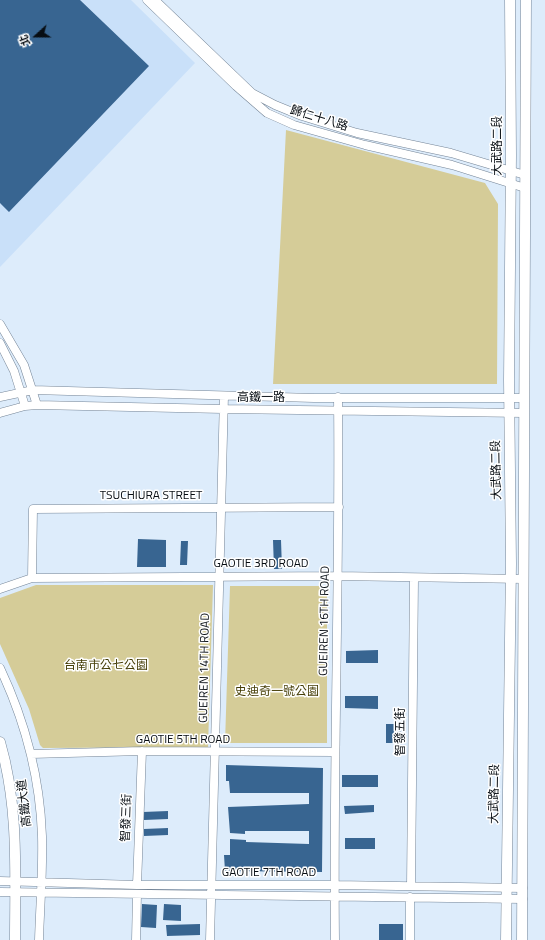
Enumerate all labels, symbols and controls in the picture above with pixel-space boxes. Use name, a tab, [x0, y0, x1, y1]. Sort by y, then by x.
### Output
north arrow	[16, 16, 56, 56]
text: 北	[15, 32, 34, 48]
street label: 歸仁十八路	[288, 103, 350, 135]
street label: 大武路二段	[491, 116, 505, 176]
street label: 高鐵一路	[237, 391, 285, 405]
street label: 大武路二段	[489, 440, 505, 500]
street label: TSUCHIURA STREET	[100, 489, 202, 503]
street label: GAOTIE 3RD ROAD	[213, 557, 309, 571]
street label: GUEIREN 16TH ROAD	[317, 566, 333, 676]
street label: GUEIREN 14TH ROAD	[197, 613, 213, 723]
park label: 台南市公七公園	[64, 659, 148, 673]
park label: 史迪奇一號公園	[235, 685, 319, 699]
street label: 智發五街	[394, 708, 408, 756]
street label: GAOTIE 5TH ROAD	[136, 733, 230, 747]
street label: 大武路二段	[487, 764, 503, 824]
street label: 高鐵大道	[15, 778, 35, 828]
street label: 智發三街	[119, 794, 135, 842]
street label: GAOTIE 7TH ROAD	[222, 866, 316, 880]

